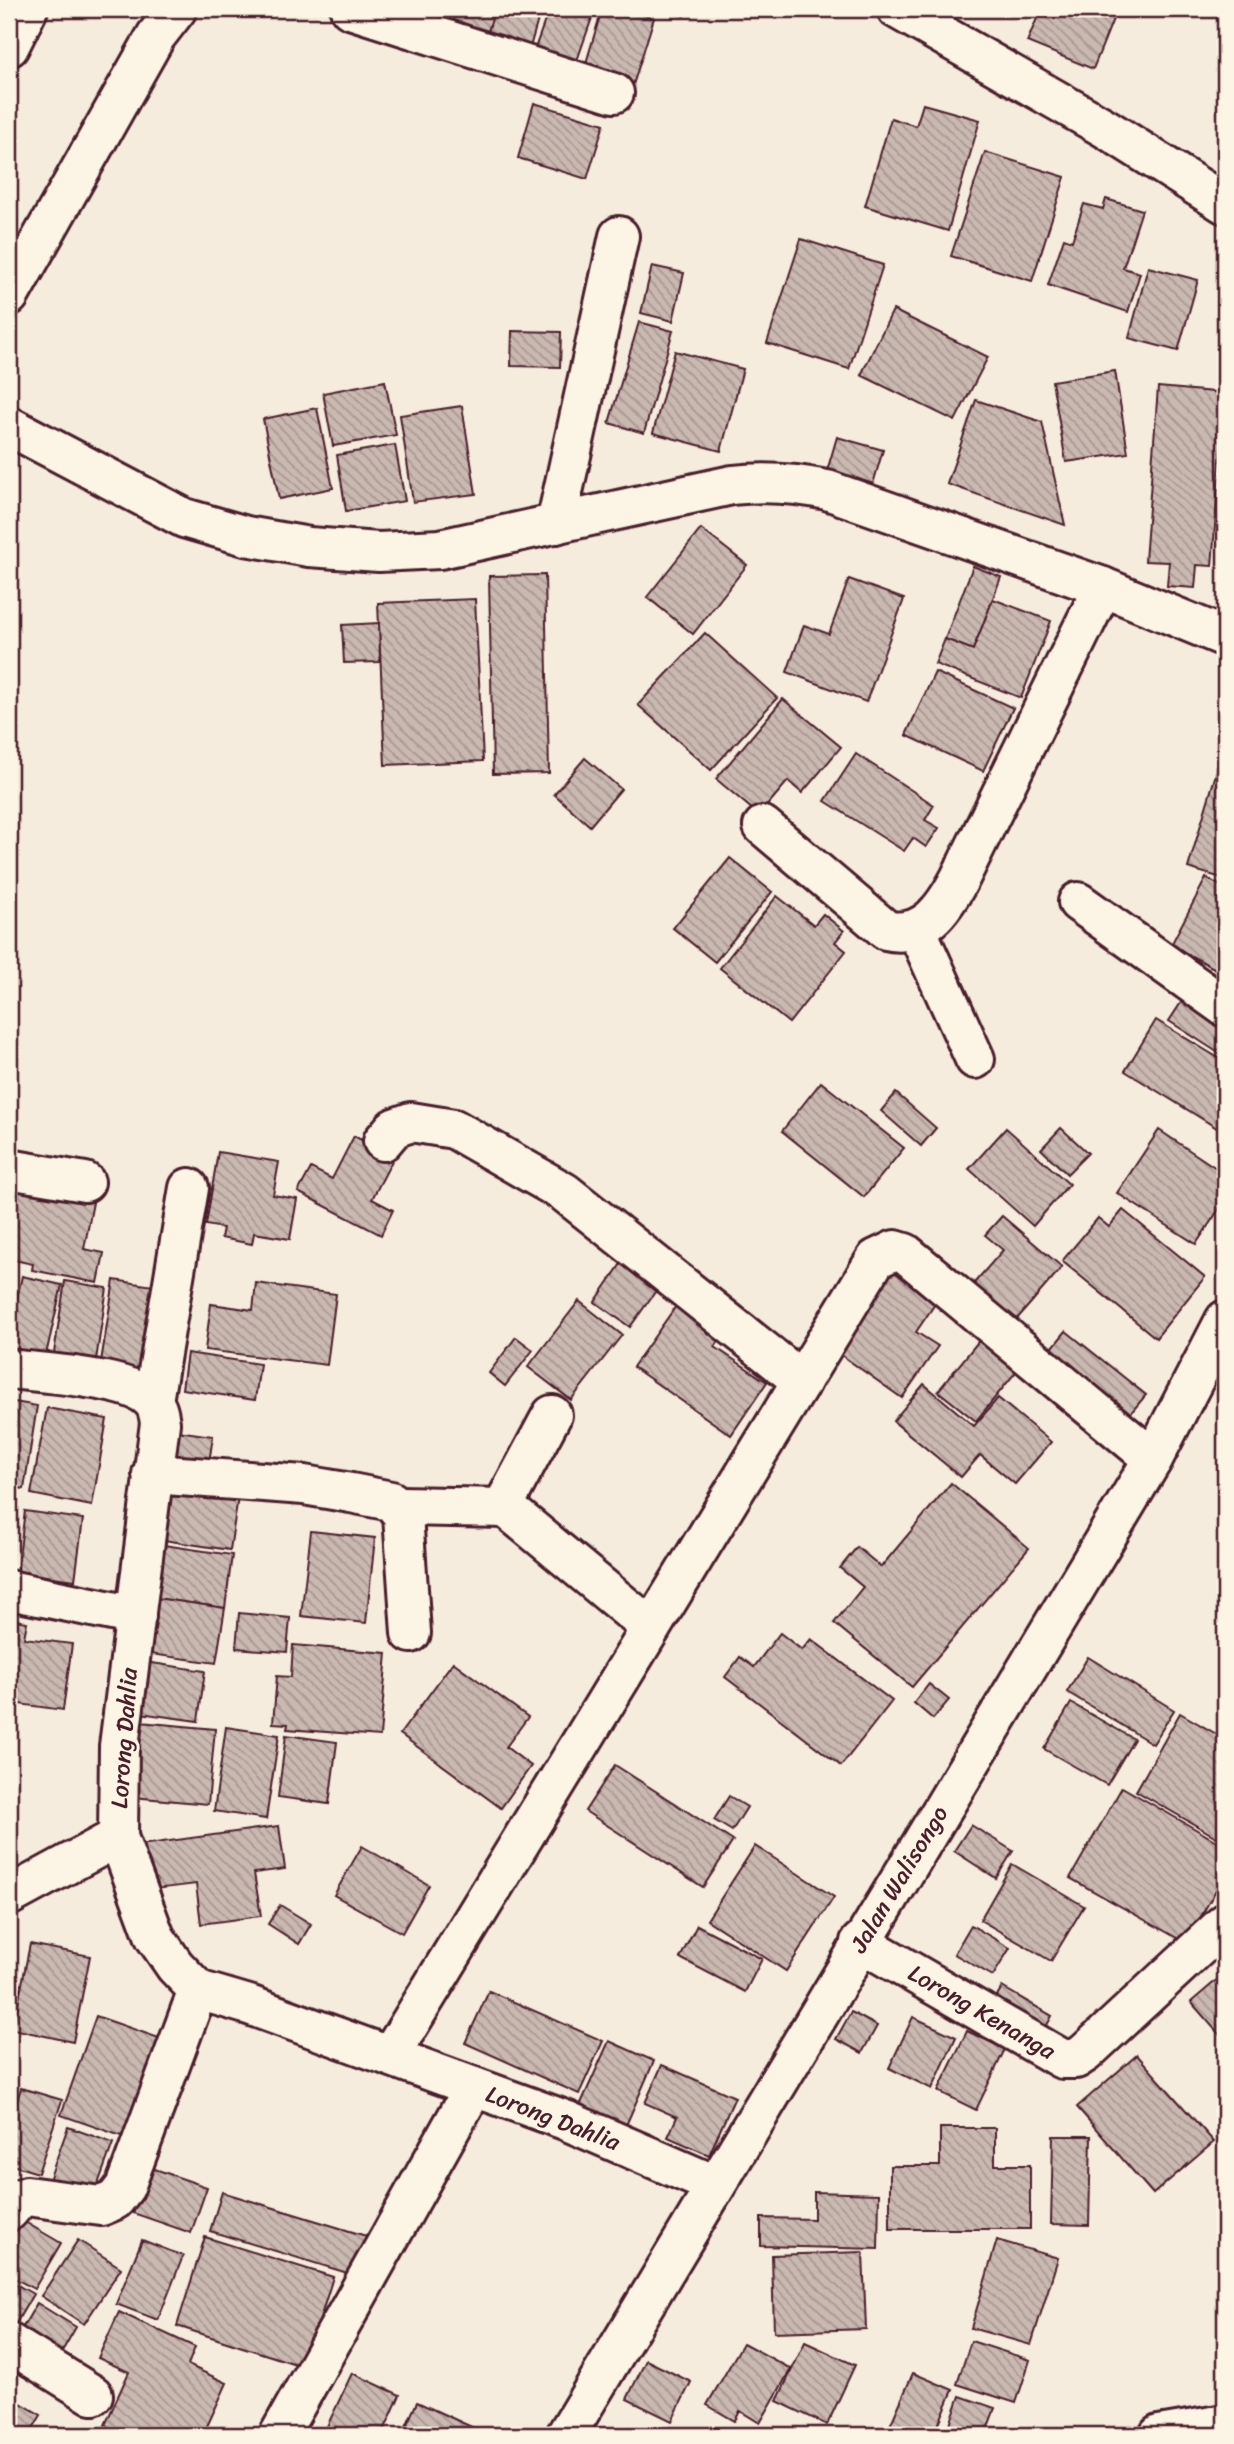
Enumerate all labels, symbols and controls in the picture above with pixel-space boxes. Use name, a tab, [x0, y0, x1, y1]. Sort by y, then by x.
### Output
street label: Lorong Dahlia	[98, 1665, 150, 1810]
street label: Jalan Walisongo	[838, 1797, 960, 1962]
street label: Lorong Kenanga	[900, 1953, 1065, 2072]
street label: Lorong Dahlia	[480, 2073, 627, 2163]

